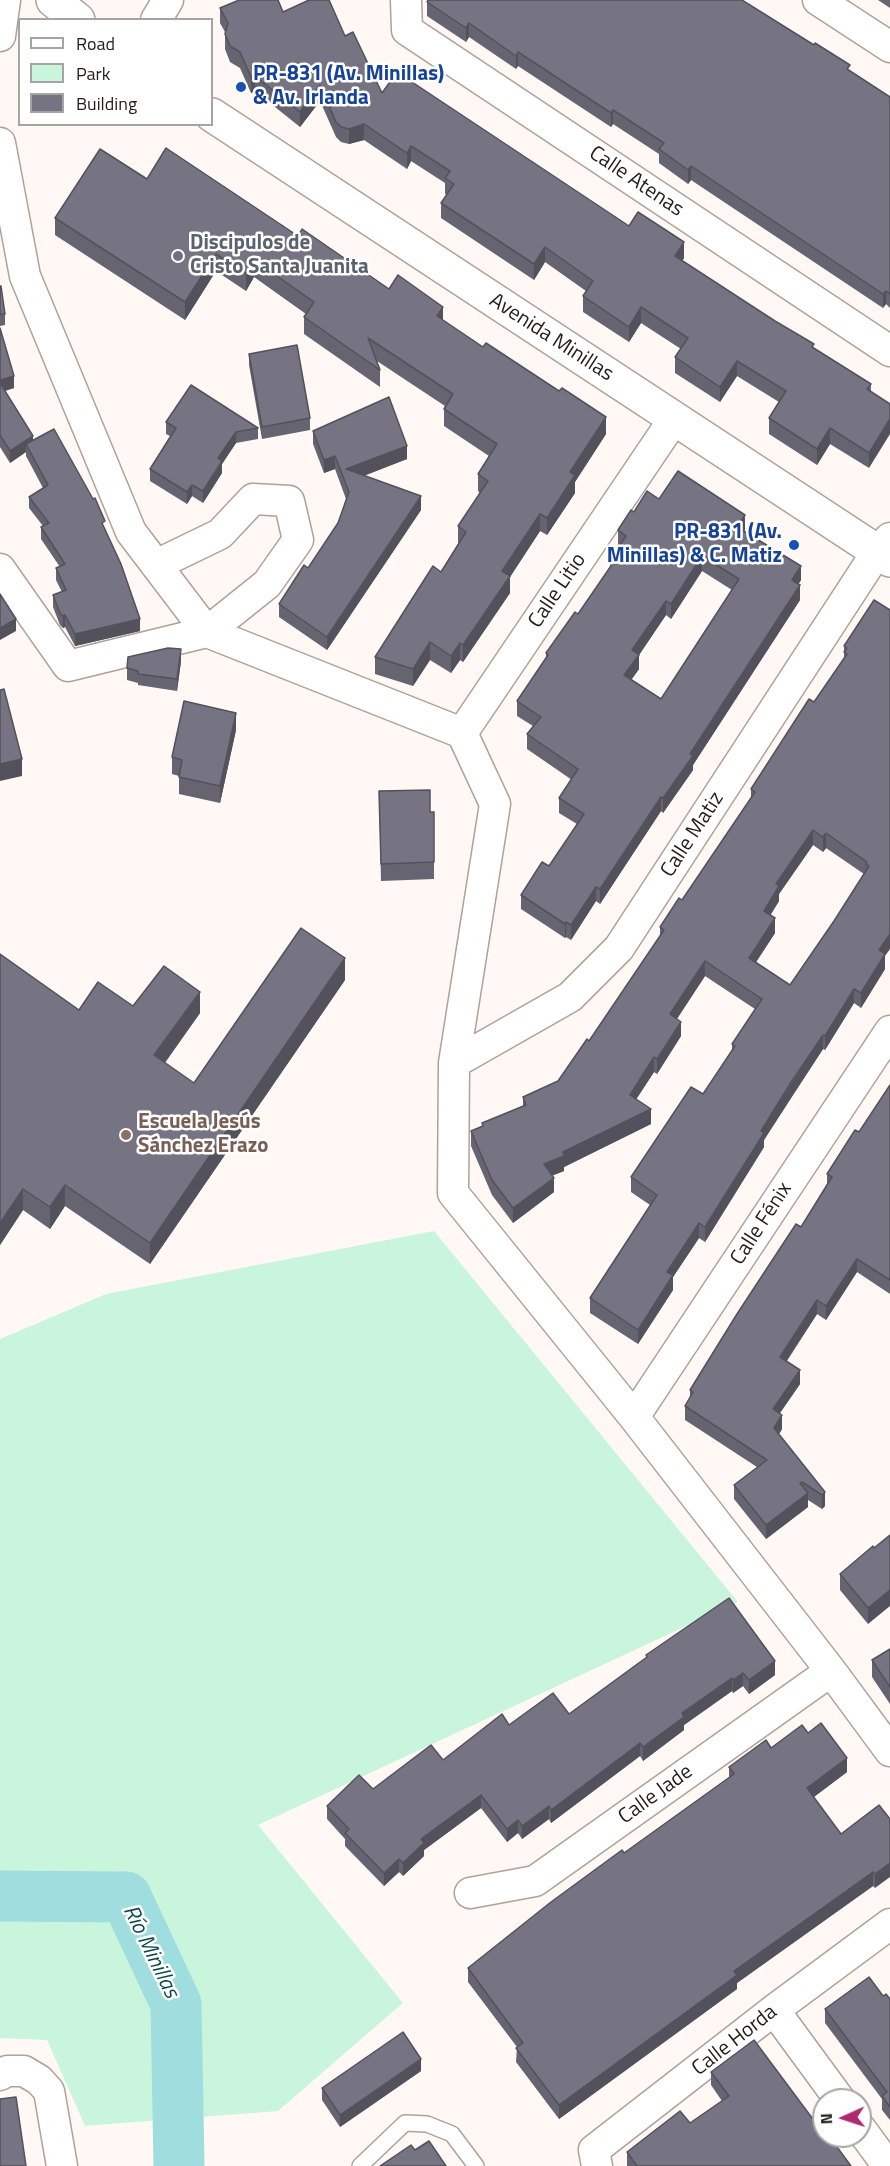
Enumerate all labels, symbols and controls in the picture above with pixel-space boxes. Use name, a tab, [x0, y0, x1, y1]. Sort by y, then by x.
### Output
legend	[18, 18, 213, 126]
text: Road	[76, 30, 115, 57]
text: Park	[76, 60, 110, 87]
place label: PR-831 (Av. Minillas) & Av. Irlanda	[253, 62, 444, 112]
marker: PR-831 (Av. Minillas) & Av. Irlanda	[234, 80, 248, 94]
text: Building	[76, 90, 137, 117]
street label: Calle Atenas	[584, 141, 688, 223]
place label: Discipulos de Cristo Santa Juanita	[190, 231, 369, 281]
marker: Discipulos de Cristo Santa Juanita	[171, 249, 185, 263]
street label: Avenida Minillas	[484, 289, 618, 387]
place label: PR-831 (Av. Minillas) & C. Matiz	[607, 520, 782, 570]
marker: PR-831 (Av. Minillas) & C. Matiz	[787, 538, 801, 552]
street label: Calle Litio	[524, 549, 592, 633]
street label: Calle Matiz	[656, 788, 730, 882]
place label: Escuela Jesús Sánchez Erazo	[138, 1110, 268, 1160]
marker: Escuela Jesús Sánchez Erazo	[119, 1128, 133, 1142]
street label: Calle Fénix	[726, 1178, 798, 1270]
street label: Calle Jade	[614, 1760, 698, 1830]
water label: Río Minillas	[116, 1901, 184, 2003]
street label: Calle Horda	[688, 2000, 782, 2082]
north arrow	[812, 2088, 872, 2148]
text: N	[814, 2113, 838, 2125]

